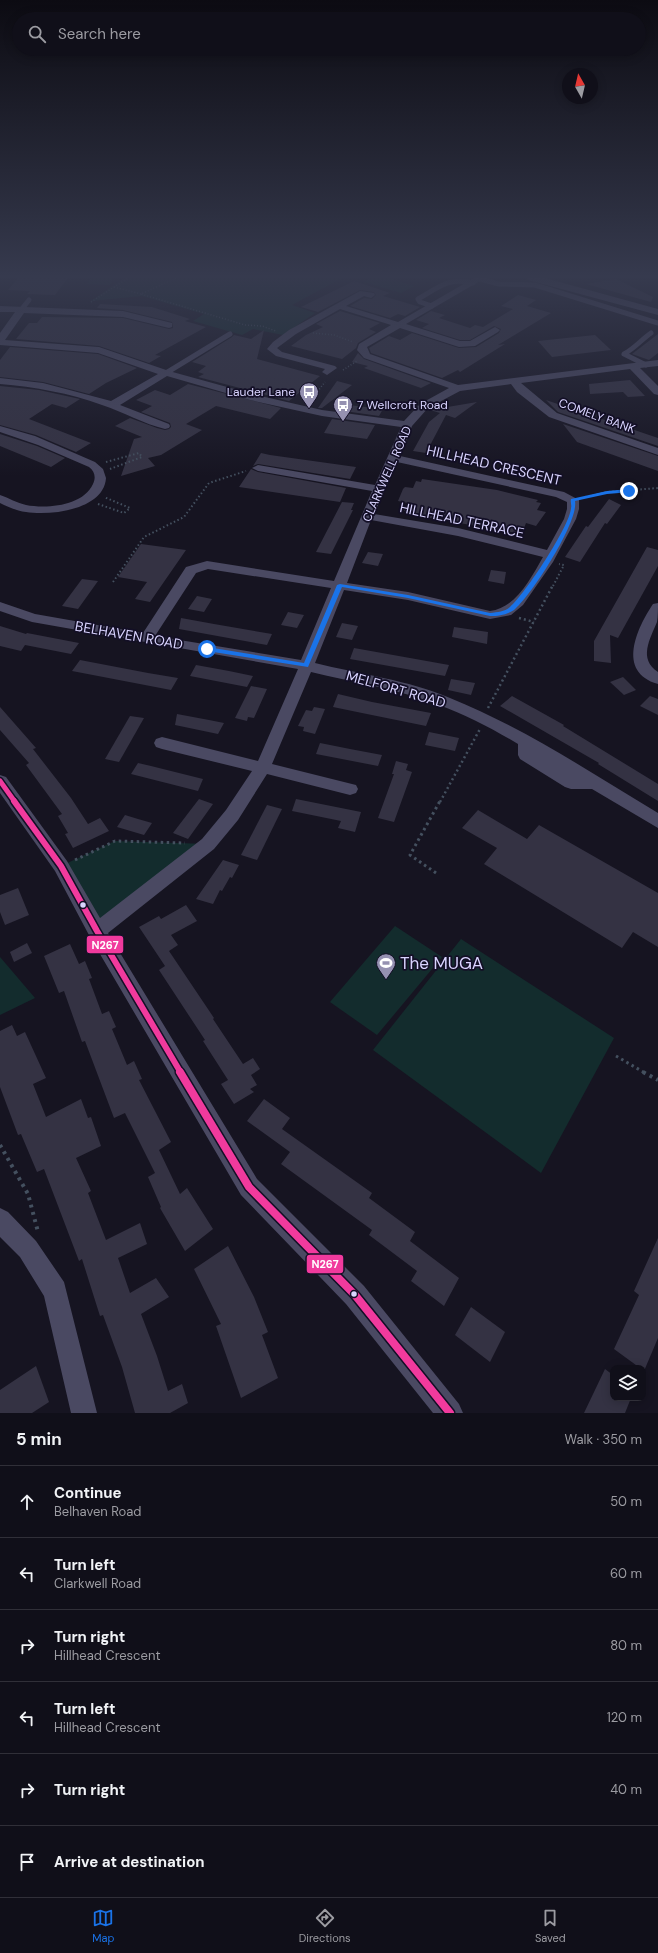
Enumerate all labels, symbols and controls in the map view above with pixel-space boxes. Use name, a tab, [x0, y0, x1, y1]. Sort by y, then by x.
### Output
search box	[12, 12, 646, 56]
icon: search	[26, 23, 48, 45]
text: Search here	[58, 24, 141, 44]
north arrow	[562, 68, 598, 104]
bus stop icon: Lauder Lane	[298, 381, 320, 409]
place label: Lauder Lane	[227, 384, 295, 400]
bus stop icon: 7 Wellcroft Road	[332, 394, 354, 422]
street label: COMELY BANK	[556, 395, 638, 437]
place label: 7 Wellcroft Road	[357, 397, 448, 413]
street label: CLARKWELL ROAD	[359, 424, 415, 524]
street label: HILLHEAD CRESCENT	[425, 441, 563, 489]
route end	[620, 482, 638, 500]
street label: HILLHEAD TERRACE	[398, 498, 526, 542]
street label: BELHAVEN ROAD	[74, 617, 184, 653]
route start	[198, 640, 216, 658]
street label: MELFORT ROAD	[344, 666, 448, 712]
unlabelled marker	[78, 900, 88, 910]
line badge: N267	[86, 935, 124, 954]
text: N267	[91, 938, 119, 952]
sports icon: The MUGA	[375, 952, 397, 980]
place label: The MUGA	[400, 952, 483, 974]
line badge: N267	[306, 1254, 344, 1274]
text: N267	[311, 1257, 339, 1271]
unlabelled marker	[349, 1289, 359, 1299]
map controls	[610, 1365, 646, 1401]
button: layers	[610, 1365, 646, 1401]
text: 5 min	[16, 1428, 62, 1450]
text: Walk · 350 m	[564, 1431, 642, 1448]
text: Continue	[54, 1483, 122, 1503]
icon: ahead	[16, 1491, 38, 1513]
text: 50 m	[610, 1493, 642, 1510]
text: Belhaven Road	[54, 1503, 142, 1520]
text: Turn left	[54, 1555, 115, 1575]
icon: left	[16, 1563, 38, 1585]
text: 60 m	[610, 1565, 642, 1582]
text: Clarkwell Road	[54, 1575, 141, 1592]
text: Turn right	[54, 1627, 125, 1647]
icon: right	[16, 1635, 38, 1657]
text: 80 m	[610, 1637, 642, 1654]
text: Hillhead Crescent	[54, 1647, 160, 1664]
text: Turn left	[54, 1699, 115, 1719]
icon: left	[16, 1707, 38, 1729]
text: 120 m	[607, 1709, 642, 1726]
text: Hillhead Crescent	[54, 1719, 160, 1736]
icon: right	[16, 1779, 38, 1801]
text: Turn right	[54, 1780, 125, 1800]
text: 40 m	[610, 1781, 642, 1798]
icon: arrive	[16, 1851, 38, 1873]
text: Arrive at destination	[54, 1852, 205, 1872]
tab: Map	[92, 1907, 114, 1945]
tab: Directions	[299, 1907, 351, 1945]
tab: Saved	[535, 1907, 566, 1945]

